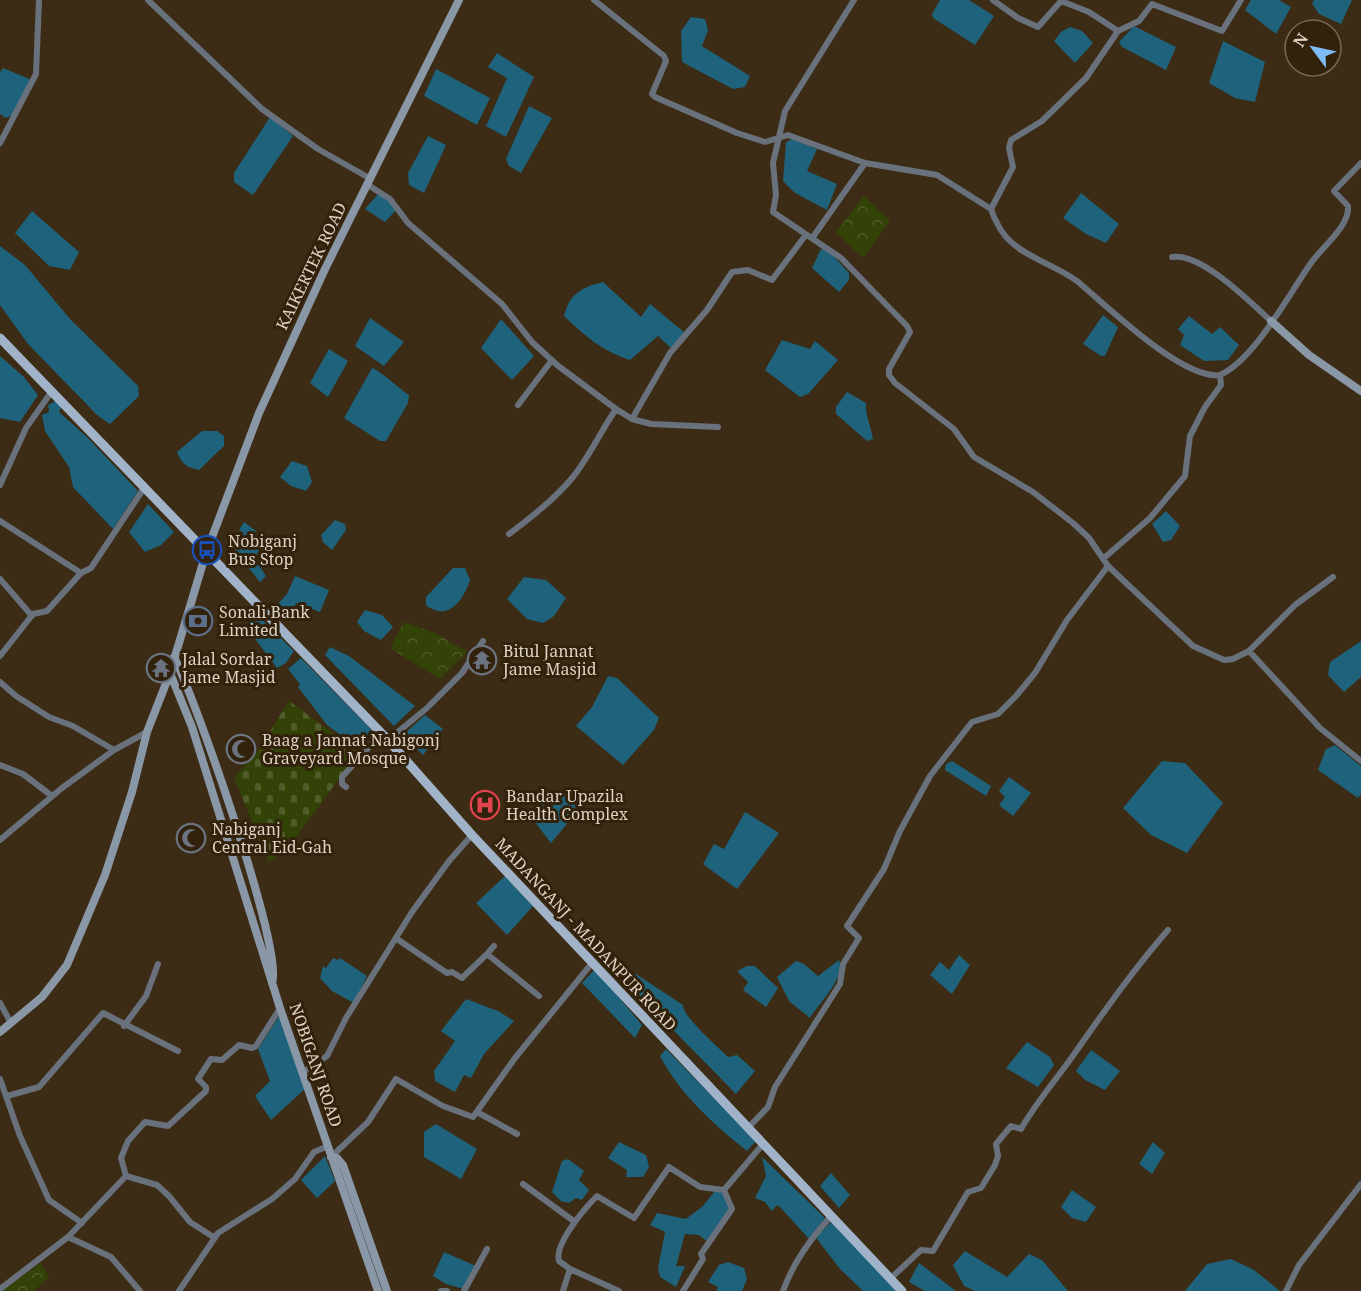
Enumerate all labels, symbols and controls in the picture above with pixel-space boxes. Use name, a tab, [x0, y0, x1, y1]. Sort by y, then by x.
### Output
north arrow	[1283, 18, 1343, 78]
text: N	[1288, 28, 1313, 51]
street label: KAIKERTEK ROAD	[271, 198, 351, 334]
place label: Nobiganj Bus Stop	[228, 530, 297, 570]
bus stop icon: Nobiganj Bus Stop	[191, 534, 223, 566]
place label: Sonali Bank Limited	[219, 601, 310, 641]
bank icon: Sonali Bank Limited	[182, 605, 214, 637]
place label: Bitul Jannat Jame Masjid	[502, 640, 597, 680]
temple icon: Bitul Jannat Jame Masjid	[466, 644, 498, 676]
place label: Jalal Sordar Jame Masjid	[181, 648, 276, 688]
temple icon: Jalal Sordar Jame Masjid	[145, 652, 177, 684]
place label: Baag a Jannat Nabigonj Graveyard Mosque	[262, 729, 440, 769]
mosque icon: Baag a Jannat Nabigonj Graveyard Mosque	[225, 733, 257, 765]
place label: Bandar Upazila Health Complex	[506, 785, 629, 825]
hospital icon: Bandar Upazila Health Complex	[469, 789, 501, 821]
place label: Nabiganj Central Eid-Gah	[212, 818, 332, 858]
mosque icon: Nabiganj Central Eid-Gah	[175, 822, 207, 854]
street label: MADANGANJ - MADANPUR ROAD	[490, 833, 682, 1035]
street label: NOBIGANJ ROAD	[284, 1000, 348, 1130]

